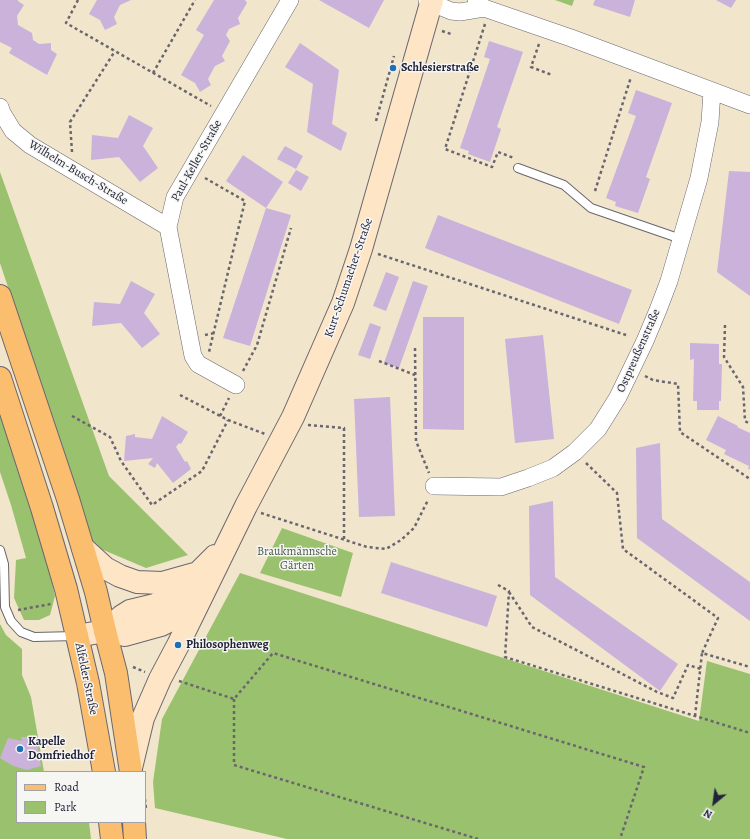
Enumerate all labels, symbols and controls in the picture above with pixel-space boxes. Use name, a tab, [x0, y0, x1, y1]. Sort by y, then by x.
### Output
place label: Schlesierstraße	[401, 61, 479, 75]
marker: Schlesierstraße	[388, 63, 398, 73]
street label: Paul-Keller-Straße	[169, 118, 225, 204]
street label: Wilhelm-Busch-Straße	[26, 138, 130, 208]
street label: Kurt-Schumacher-Straße	[322, 216, 376, 340]
street label: Ostpreußenstraße	[614, 307, 664, 395]
park label: Braukmännsche Gärten	[257, 545, 337, 573]
place label: Philosophenweg	[186, 638, 269, 652]
marker: Philosophenweg	[173, 640, 183, 650]
street label: Alfelder Straße	[71, 642, 101, 716]
place label: Kapelle Domfriedhof	[28, 735, 94, 763]
marker: Kapelle Domfriedhof	[15, 744, 25, 754]
legend	[16, 771, 146, 823]
text: Road	[54, 779, 79, 795]
north arrow	[694, 783, 734, 823]
text: Park	[54, 799, 77, 815]
text: N	[701, 805, 715, 822]

